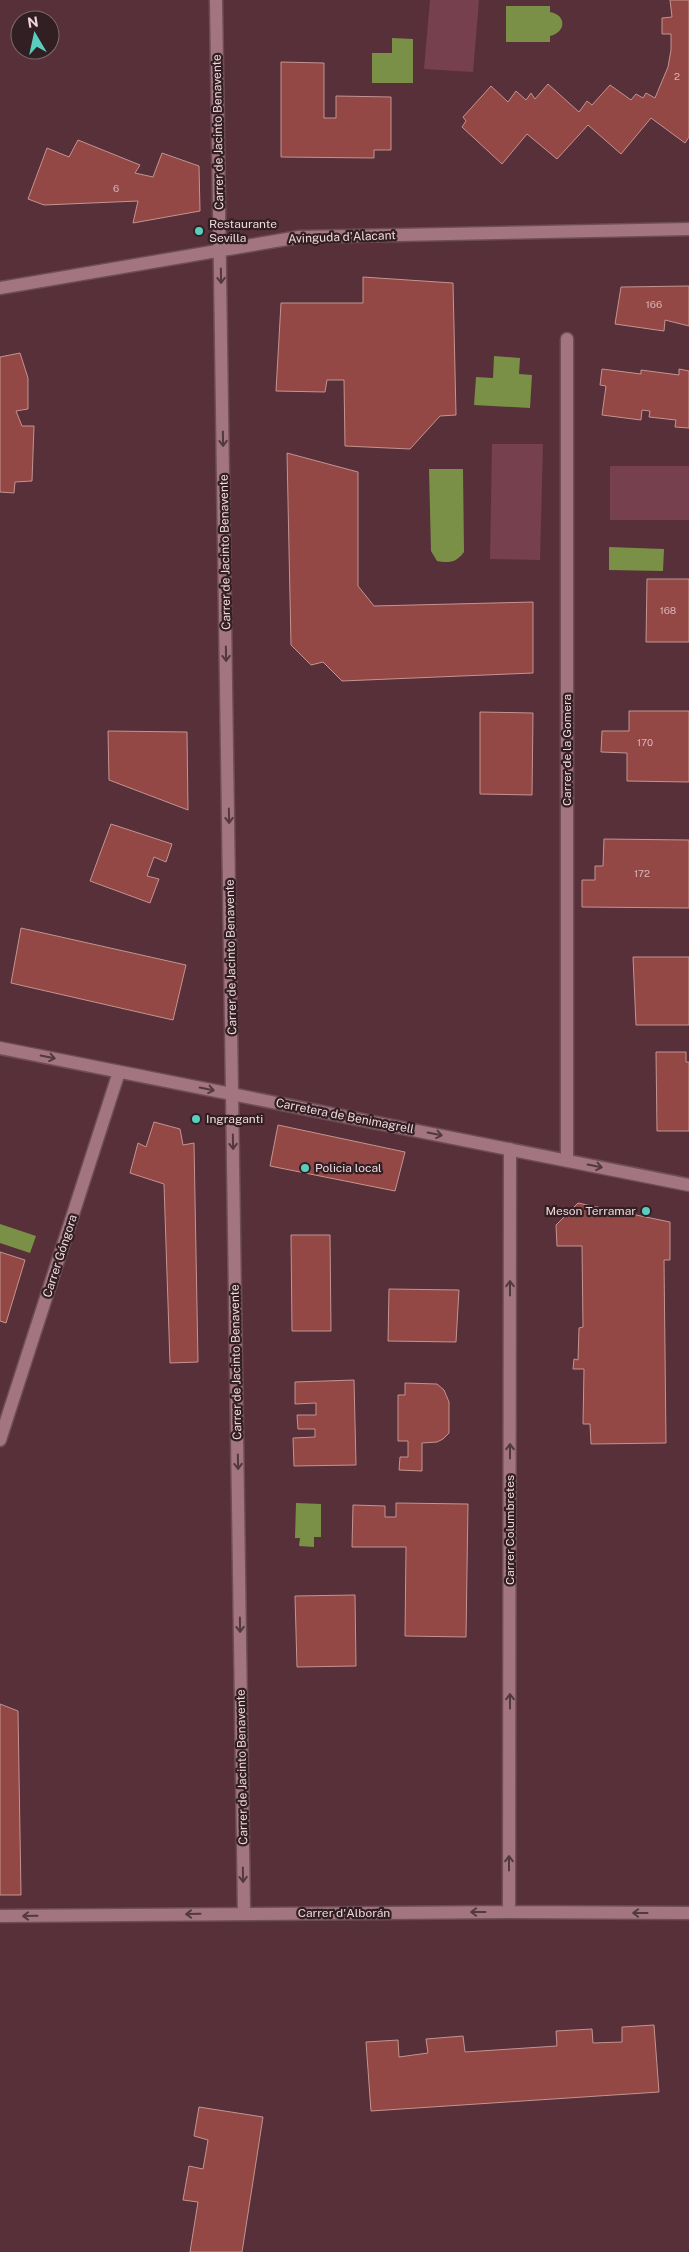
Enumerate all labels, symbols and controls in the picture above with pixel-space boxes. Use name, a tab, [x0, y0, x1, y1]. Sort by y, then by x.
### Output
north arrow	[10, 10, 60, 60]
text: N	[26, 13, 40, 31]
street label: Carrer de Jacinto Benavente	[210, 54, 226, 210]
house number: 2	[674, 70, 680, 82]
house number: 6	[113, 182, 119, 194]
place label: Restaurante Sevilla	[209, 217, 277, 245]
marker: Restaurante Sevilla	[193, 225, 205, 237]
street label: Avinguda d'Alacant	[288, 228, 396, 246]
one-way arrow	[216, 268, 225, 284]
house number: 166	[646, 298, 662, 310]
one-way arrow	[218, 430, 228, 446]
street label: Carrer de Jacinto Benavente	[217, 474, 233, 630]
house number: 168	[660, 604, 676, 616]
one-way arrow	[221, 645, 231, 661]
street label: Carrer de la Gomera	[560, 694, 574, 806]
house number: 170	[637, 736, 653, 748]
one-way arrow	[224, 808, 234, 824]
house number: 172	[634, 867, 650, 879]
street label: Carrer de Jacinto Benavente	[223, 879, 239, 1035]
one-way arrow	[39, 1053, 55, 1063]
one-way arrow	[199, 1084, 215, 1094]
street label: Carretera de Benimagrell	[275, 1096, 416, 1136]
place label: Ingraganti	[206, 1112, 263, 1126]
marker: Ingraganti	[190, 1113, 202, 1125]
one-way arrow	[427, 1130, 443, 1139]
one-way arrow	[228, 1134, 238, 1150]
place label: Policia local	[315, 1161, 382, 1175]
marker: Policia local	[299, 1162, 311, 1174]
one-way arrow	[586, 1162, 602, 1171]
place label: Meson Terramar	[545, 1204, 636, 1218]
marker: Meson Terramar	[640, 1205, 652, 1217]
street label: Carrer Góngora	[40, 1213, 80, 1299]
one-way arrow	[505, 1280, 515, 1296]
street label: Carrer de Jacinto Benavente	[228, 1284, 244, 1440]
one-way arrow	[505, 1443, 515, 1459]
one-way arrow	[233, 1454, 242, 1470]
street label: Carrer Columbretes	[503, 1475, 517, 1585]
one-way arrow	[235, 1616, 245, 1632]
street label: Carrer de Jacinto Benavente	[234, 1689, 250, 1845]
one-way arrow	[505, 1693, 514, 1709]
one-way arrow	[504, 1855, 514, 1872]
one-way arrow	[238, 1866, 248, 1882]
street label: Carrer d'Alborán	[298, 1906, 390, 1920]
one-way arrow	[470, 1907, 486, 1917]
one-way arrow	[633, 1908, 649, 1918]
one-way arrow	[185, 1909, 202, 1919]
one-way arrow	[23, 1911, 39, 1921]

